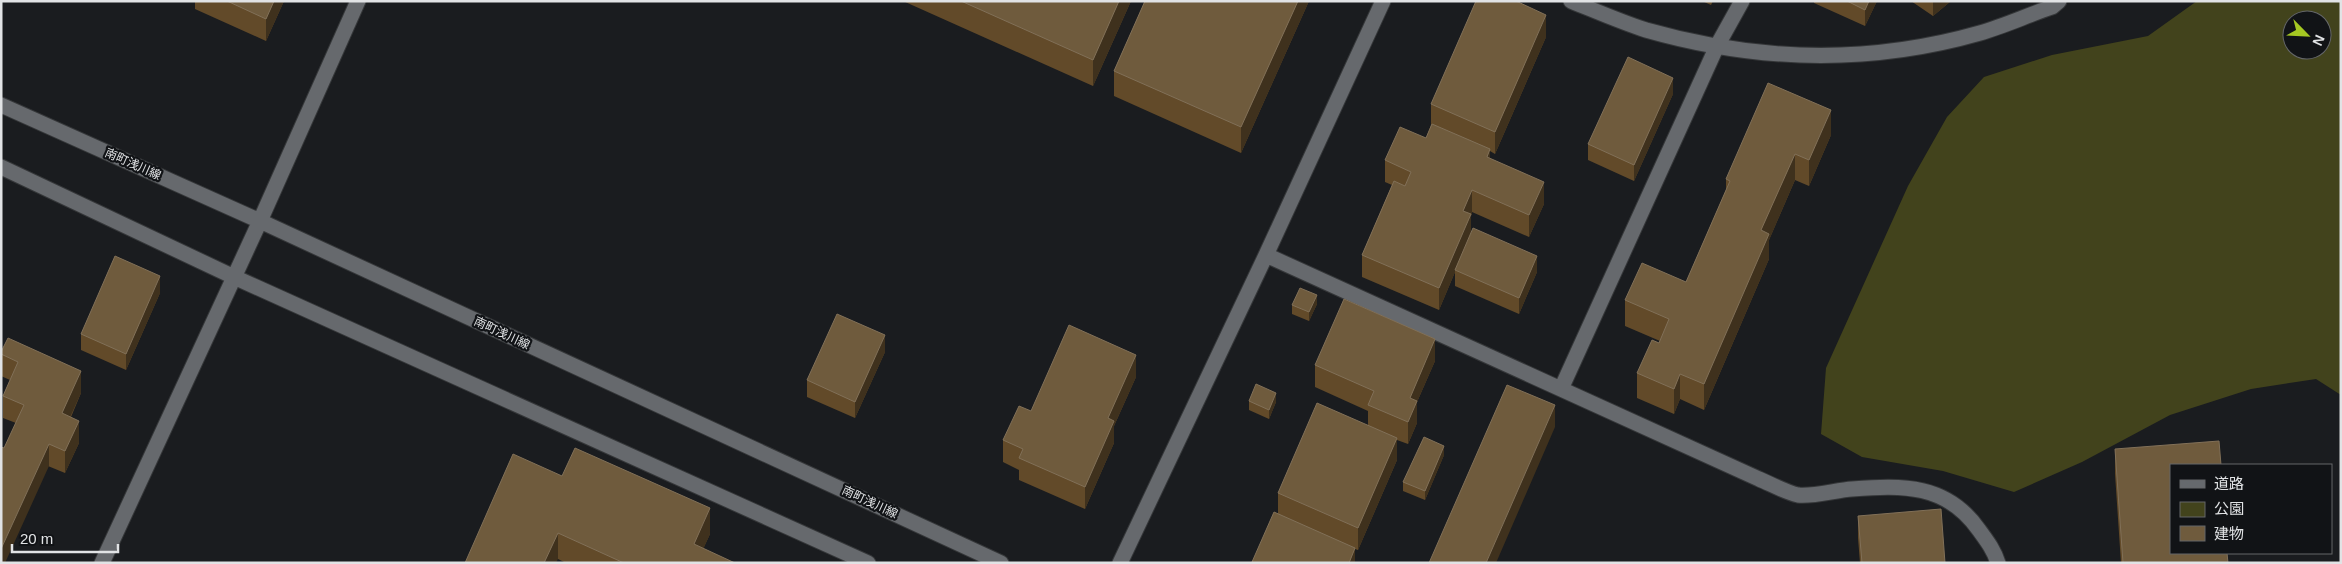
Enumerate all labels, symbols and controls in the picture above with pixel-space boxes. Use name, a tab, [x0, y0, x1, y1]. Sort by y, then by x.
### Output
north arrow	[2282, 10, 2332, 60]
text: N	[2310, 32, 2328, 48]
street label: 南町浅川線	[103, 145, 163, 183]
street label: 南町浅川線	[472, 314, 532, 352]
legend	[2170, 464, 2332, 554]
text: 道路	[2214, 475, 2244, 492]
street label: 南町浅川線	[840, 483, 900, 521]
text: 公園	[2214, 500, 2244, 517]
scale bar	[12, 522, 119, 554]
text: 建物	[2214, 525, 2244, 542]
text: 20 m	[20, 530, 53, 547]

